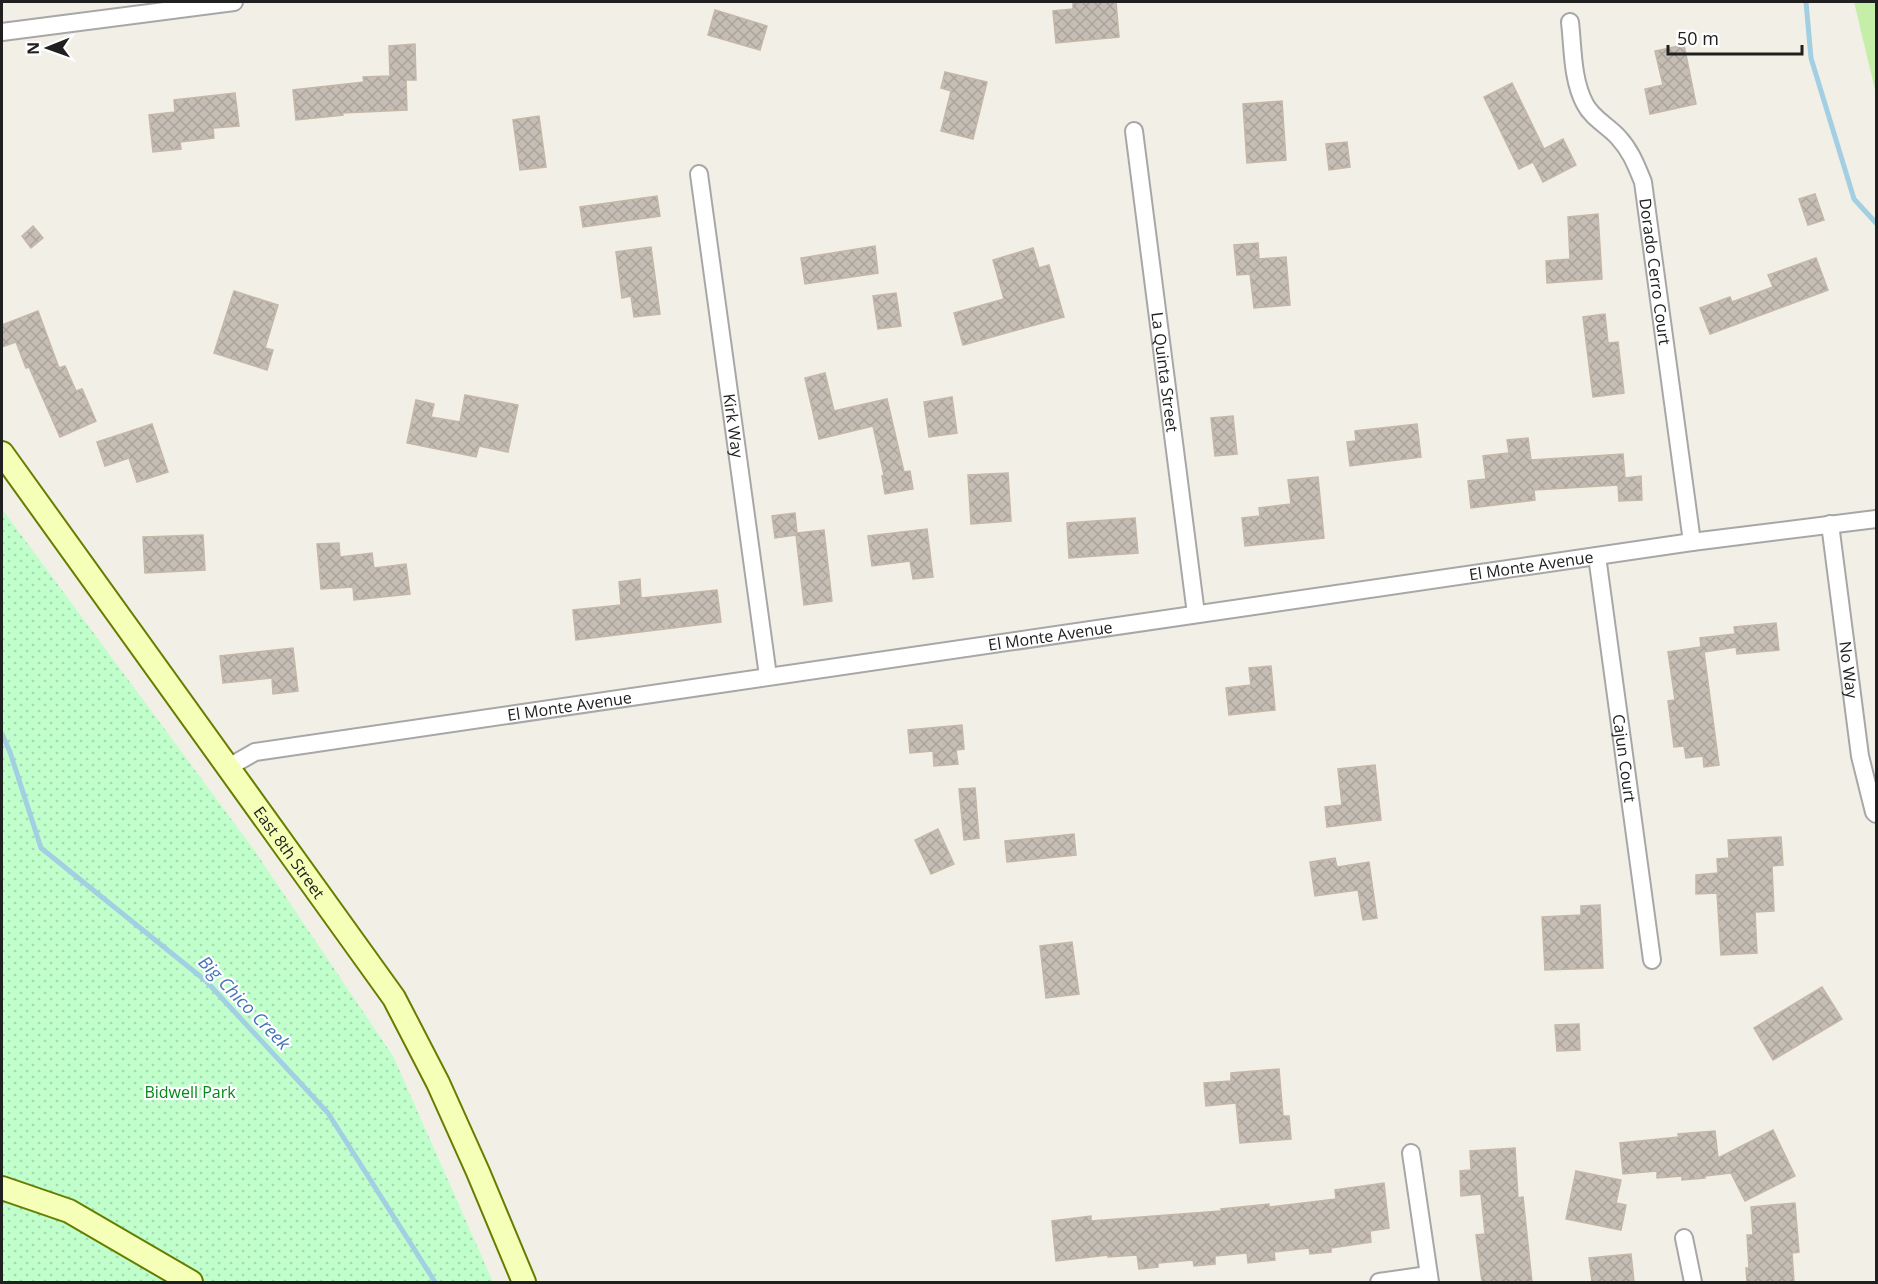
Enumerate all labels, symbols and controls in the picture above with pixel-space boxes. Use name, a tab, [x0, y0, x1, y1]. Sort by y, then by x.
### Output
north arrow	[18, 18, 78, 78]
scale bar	[1668, 18, 1802, 56]
text: 50 m	[1677, 26, 1719, 50]
text: N	[22, 42, 44, 55]
street label: Dorado Cerro Court	[1634, 197, 1676, 347]
street label: La Quinta Street	[1146, 311, 1184, 434]
street label: Kirk Way	[718, 392, 749, 460]
street label: El Monte Avenue	[1468, 546, 1595, 585]
street label: El Monte Avenue	[987, 616, 1114, 656]
street label: No Way	[1834, 640, 1864, 701]
street label: El Monte Avenue	[506, 686, 633, 726]
street label: Cajun Court	[1608, 713, 1641, 804]
street label: East 8th Street	[249, 802, 330, 903]
water label: Big Chico Creek	[194, 950, 297, 1055]
park label: Bidwell Park	[144, 1081, 236, 1103]

